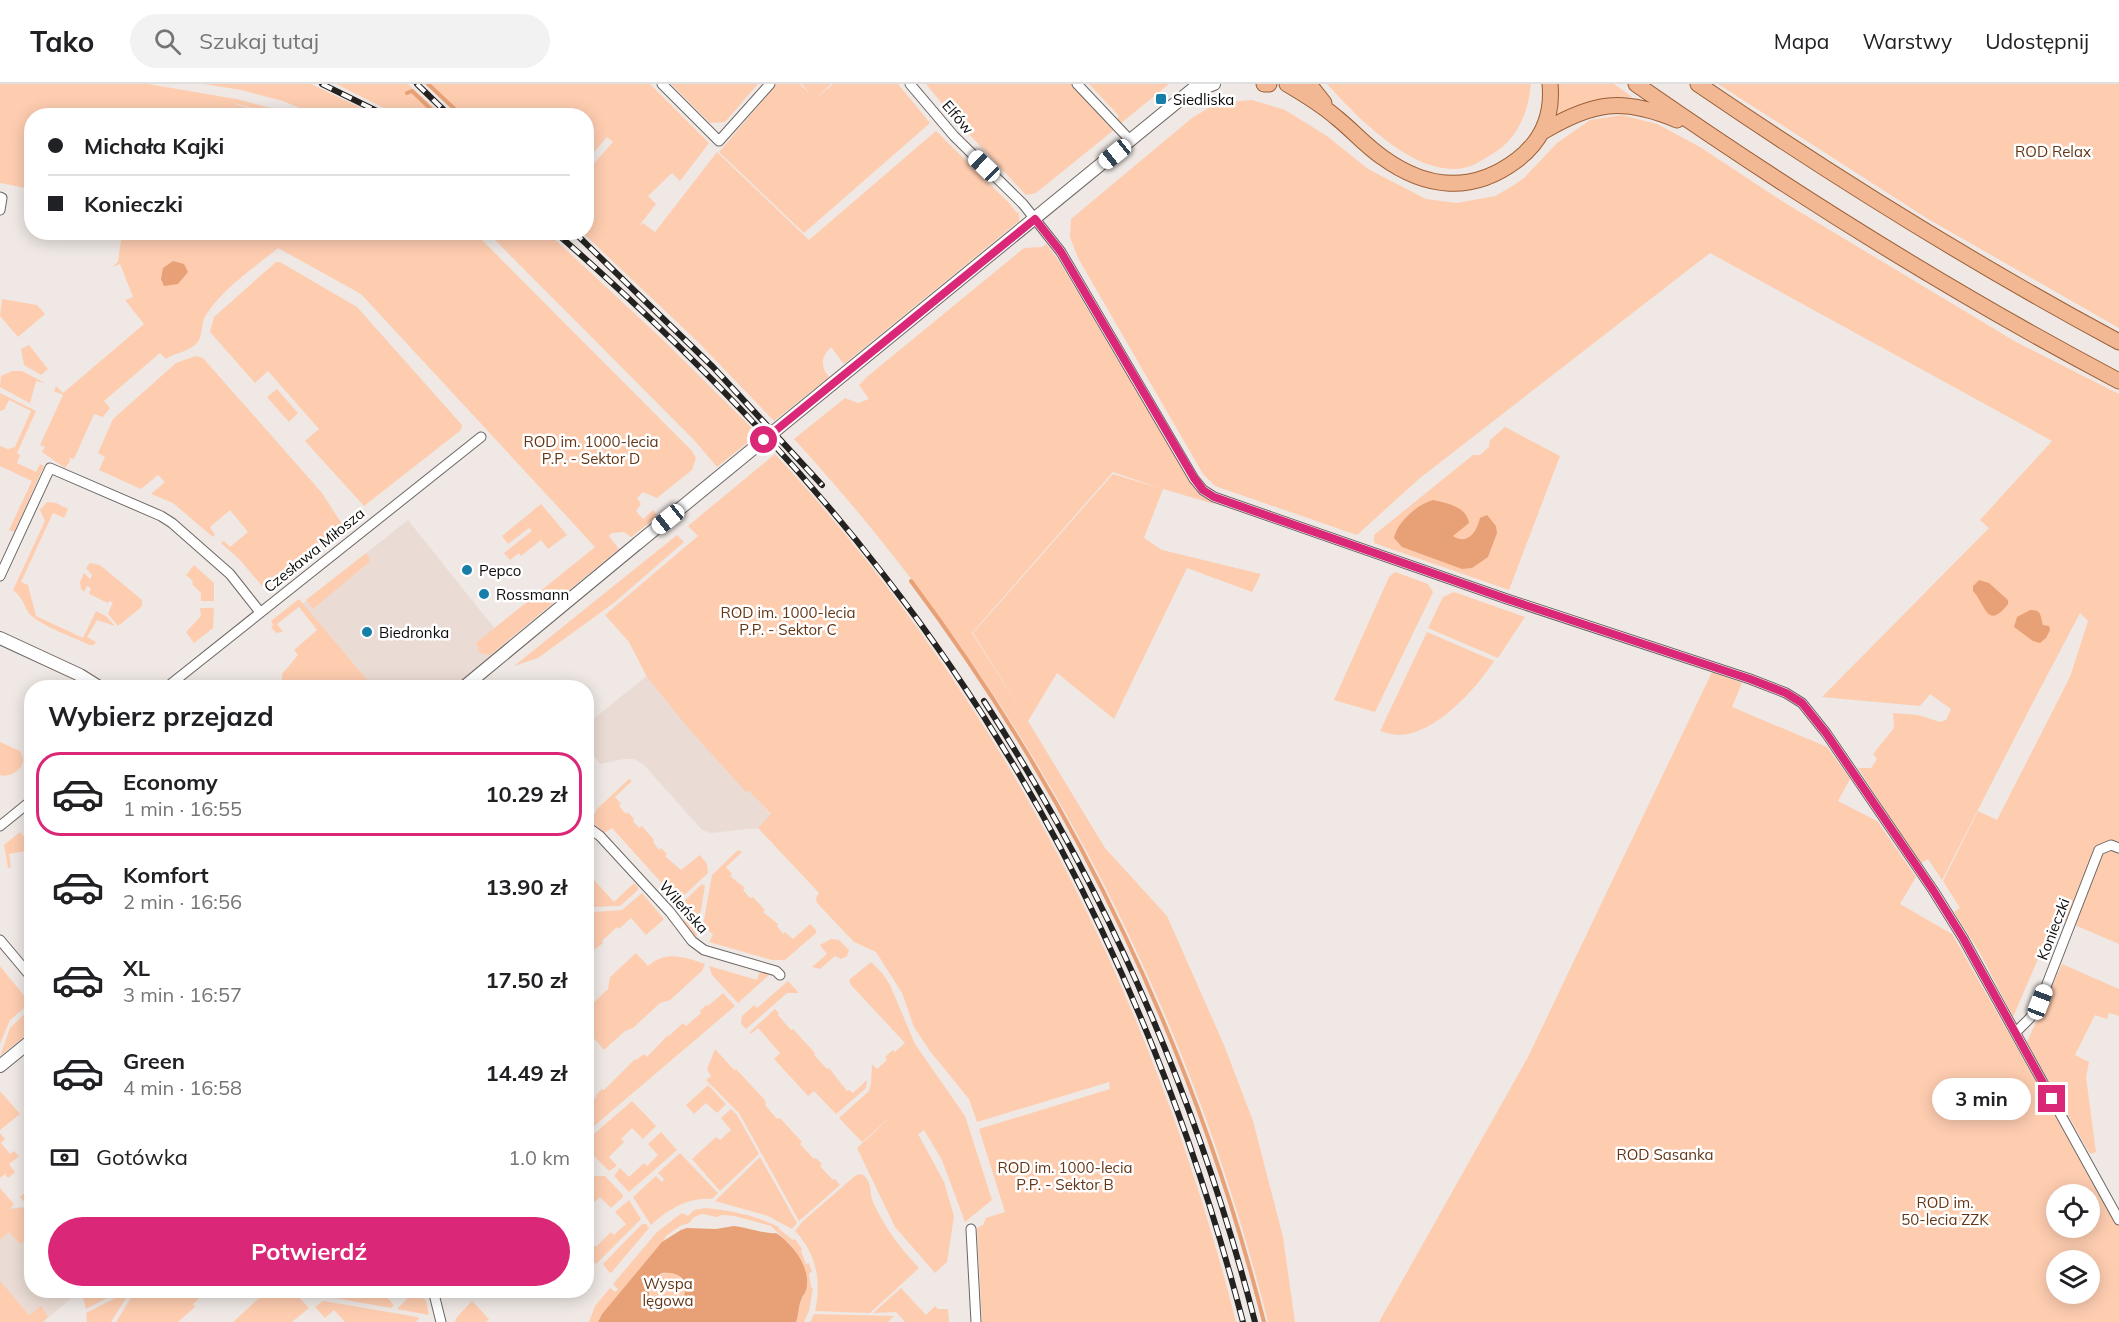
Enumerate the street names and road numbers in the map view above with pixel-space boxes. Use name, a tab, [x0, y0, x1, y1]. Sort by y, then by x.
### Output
street label: Elfów	[938, 96, 978, 138]
street label: Czesława Miłosza	[260, 504, 368, 596]
street label: Wileńska	[655, 877, 713, 937]
street label: Konieczki	[2032, 895, 2074, 963]

